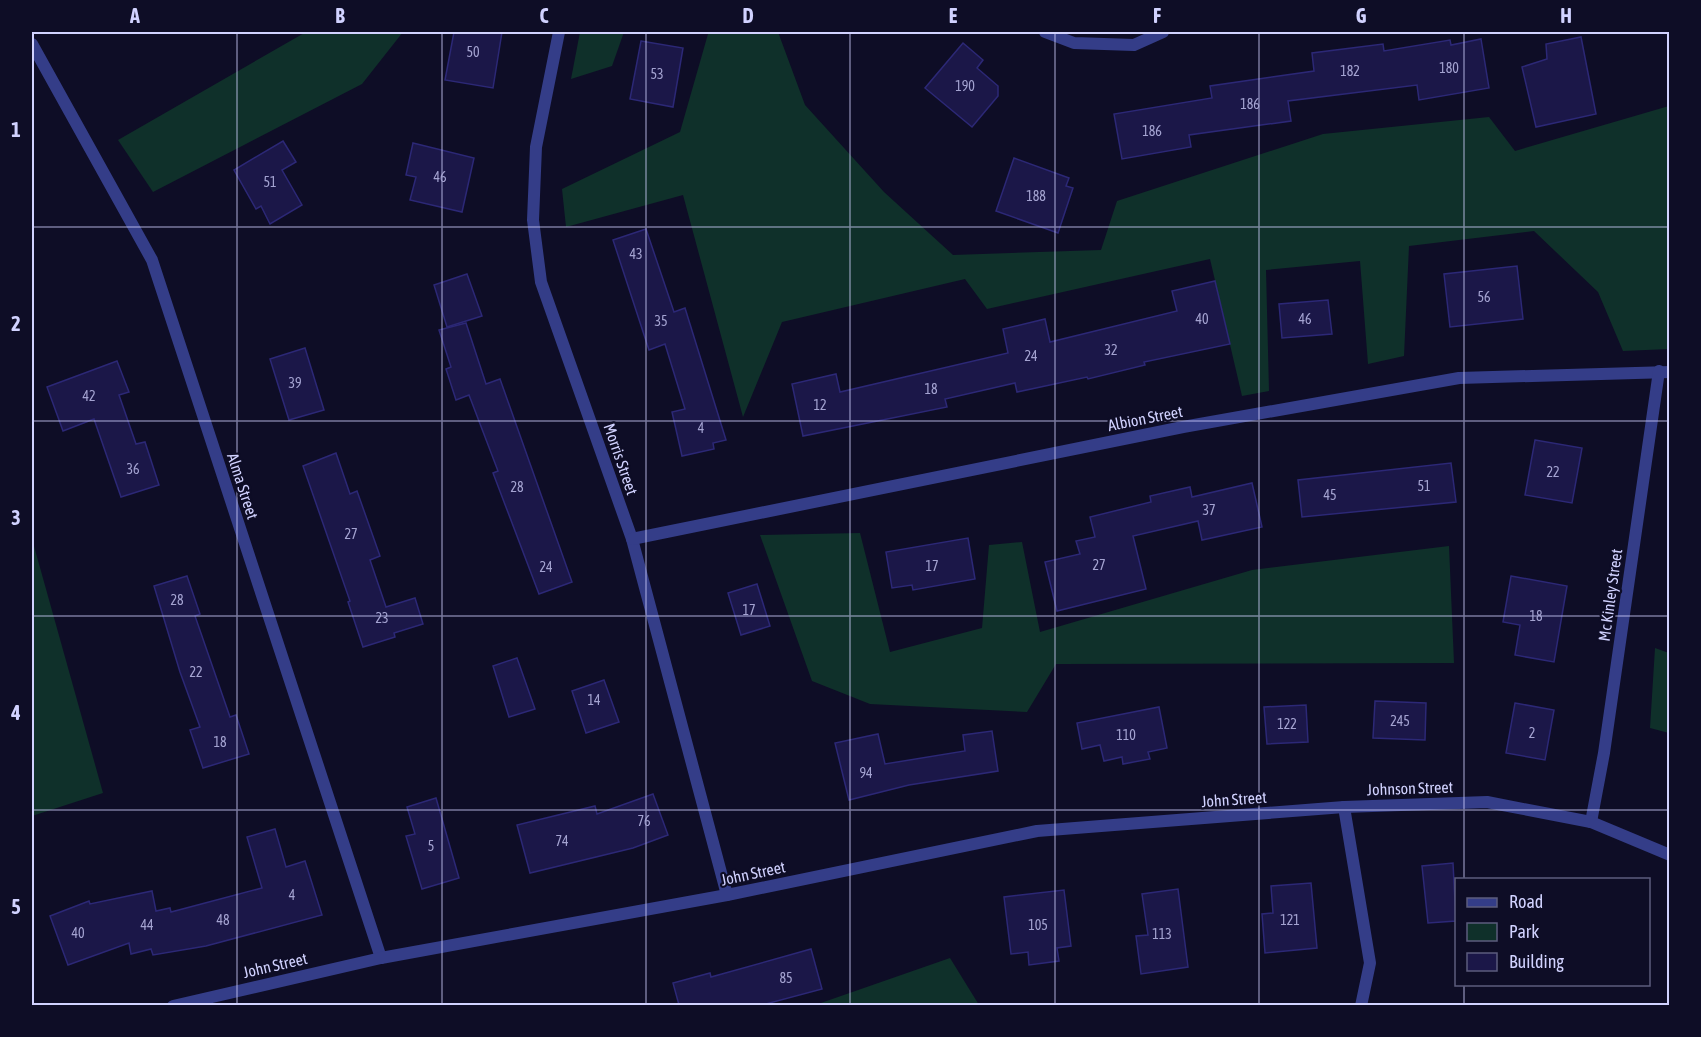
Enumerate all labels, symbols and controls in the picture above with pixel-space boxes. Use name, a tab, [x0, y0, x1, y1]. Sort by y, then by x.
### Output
text: A	[129, 4, 140, 27]
text: B	[335, 4, 345, 27]
text: C	[540, 4, 549, 27]
text: D	[742, 4, 754, 27]
text: E	[949, 4, 958, 27]
text: F	[1153, 4, 1161, 27]
text: G	[1356, 4, 1367, 27]
text: H	[1560, 4, 1572, 27]
house number: 50	[466, 44, 480, 60]
house number: 180	[1439, 60, 1459, 76]
house number: 182	[1340, 63, 1360, 79]
house number: 53	[650, 66, 664, 82]
house number: 190	[955, 78, 975, 94]
house number: 186	[1240, 96, 1260, 112]
text: 1	[11, 118, 21, 141]
house number: 186	[1142, 123, 1162, 139]
house number: 46	[433, 169, 447, 185]
house number: 51	[263, 174, 277, 190]
house number: 188	[1026, 188, 1046, 204]
house number: 43	[629, 246, 643, 262]
house number: 56	[1477, 289, 1491, 305]
house number: 40	[1195, 311, 1209, 327]
house number: 46	[1298, 311, 1312, 327]
text: 2	[11, 312, 21, 335]
house number: 35	[654, 313, 668, 329]
house number: 32	[1104, 342, 1118, 358]
house number: 24	[1024, 348, 1038, 364]
house number: 39	[288, 375, 302, 391]
house number: 18	[924, 381, 938, 397]
house number: 42	[82, 388, 96, 404]
house number: 12	[813, 397, 827, 413]
street label: Albion Street	[1106, 402, 1184, 434]
house number: 4	[698, 420, 705, 436]
street label: Morris Street	[600, 421, 642, 497]
street label: Alma Street	[224, 451, 262, 522]
house number: 36	[126, 461, 140, 477]
house number: 22	[1546, 464, 1560, 480]
house number: 51	[1417, 478, 1431, 494]
house number: 28	[510, 479, 524, 495]
house number: 45	[1323, 487, 1337, 503]
house number: 37	[1202, 502, 1216, 518]
text: 3	[11, 506, 21, 529]
house number: 27	[344, 526, 358, 542]
street label: Mc Kinley Street	[1595, 547, 1626, 643]
house number: 27	[1092, 557, 1106, 573]
house number: 17	[925, 558, 939, 574]
house number: 24	[539, 559, 553, 575]
house number: 28	[170, 592, 184, 608]
house number: 17	[742, 602, 756, 618]
house number: 18	[1529, 608, 1543, 624]
house number: 23	[375, 610, 389, 626]
house number: 22	[189, 664, 203, 680]
house number: 14	[587, 692, 601, 708]
text: 4	[10, 701, 21, 724]
house number: 245	[1390, 713, 1410, 729]
house number: 122	[1277, 716, 1297, 732]
house number: 2	[1529, 725, 1535, 741]
house number: 110	[1116, 727, 1136, 743]
house number: 18	[213, 734, 227, 750]
house number: 94	[859, 765, 873, 781]
street label: Johnson Street	[1367, 777, 1454, 799]
street label: John Street	[1201, 788, 1268, 810]
house number: 76	[637, 813, 651, 829]
house number: 74	[555, 833, 569, 849]
house number: 5	[428, 838, 434, 854]
street label: John Street	[719, 857, 787, 889]
legend	[1455, 878, 1650, 986]
house number: 4	[289, 887, 296, 903]
text: Road	[1509, 891, 1543, 912]
text: 5	[11, 895, 21, 918]
house number: 48	[216, 912, 230, 928]
house number: 121	[1280, 912, 1300, 928]
house number: 44	[140, 917, 154, 933]
house number: 105	[1028, 917, 1048, 933]
text: Park	[1509, 921, 1539, 942]
house number: 40	[71, 925, 85, 941]
house number: 113	[1152, 926, 1172, 942]
street label: John Street	[241, 949, 309, 981]
text: Building	[1509, 951, 1564, 972]
house number: 85	[779, 970, 793, 986]

